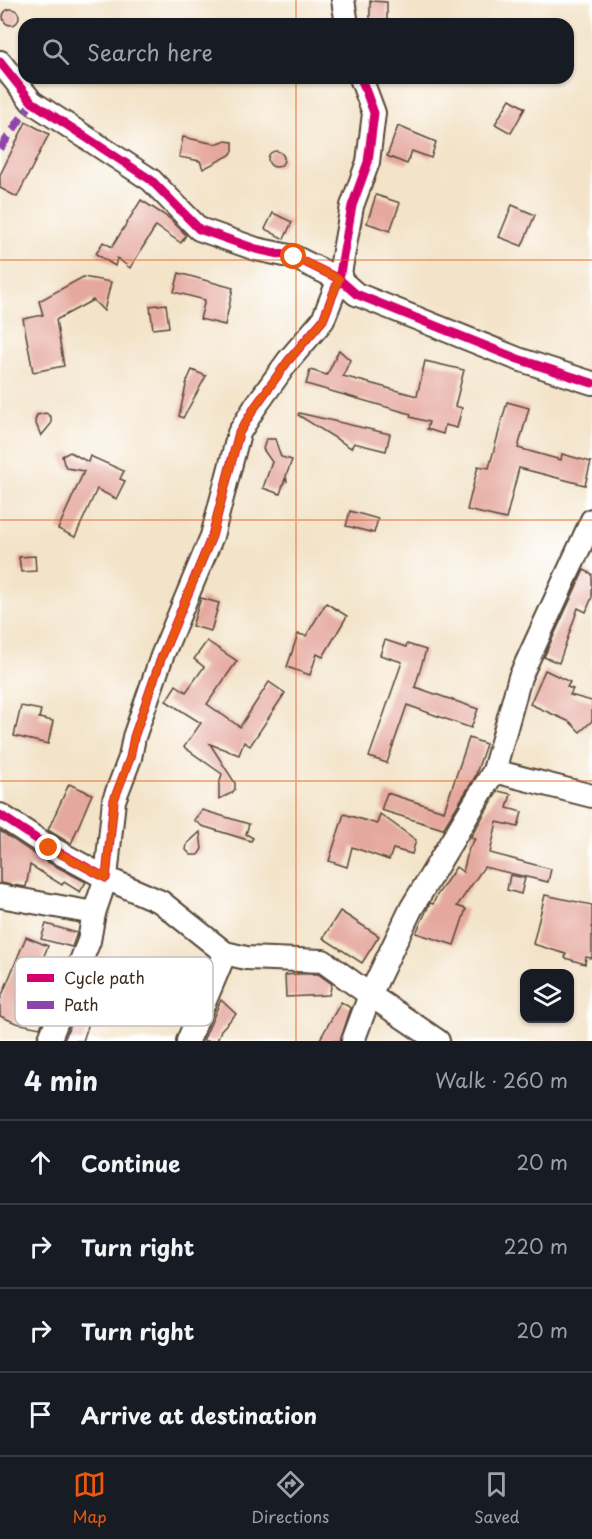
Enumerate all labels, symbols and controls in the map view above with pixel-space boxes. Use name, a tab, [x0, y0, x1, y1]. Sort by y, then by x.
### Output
search box	[18, 18, 574, 84]
icon: search	[39, 35, 72, 68]
text: Search here	[87, 35, 213, 68]
route start	[280, 243, 306, 269]
route end	[35, 834, 61, 860]
legend	[15, 957, 213, 1026]
text: Cycle path	[64, 965, 145, 989]
map controls	[520, 969, 574, 1023]
button: layers	[520, 969, 574, 1023]
text: Path	[64, 992, 99, 1016]
text: 4 min	[24, 1061, 98, 1100]
text: Walk · 260 m	[435, 1065, 568, 1095]
icon: ahead	[24, 1146, 57, 1179]
text: Continue	[81, 1146, 180, 1179]
text: 20 m	[516, 1147, 568, 1177]
icon: right	[24, 1230, 57, 1263]
text: Turn right	[81, 1230, 194, 1263]
text: 220 m	[504, 1231, 568, 1261]
icon: right	[24, 1314, 57, 1347]
text: Turn right	[81, 1314, 194, 1347]
text: 20 m	[516, 1315, 568, 1345]
icon: arrive	[24, 1398, 57, 1431]
text: Arrive at destination	[81, 1398, 317, 1431]
tab: Map	[72, 1468, 107, 1528]
tab: Directions	[251, 1468, 329, 1528]
tab: Saved	[474, 1468, 520, 1528]

